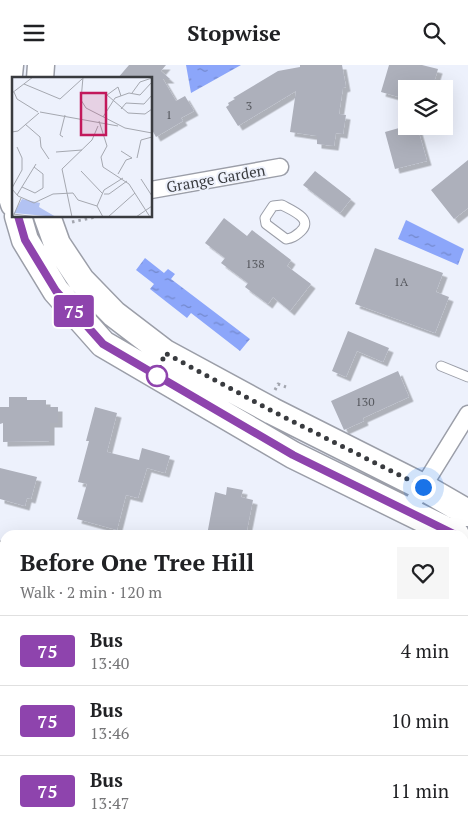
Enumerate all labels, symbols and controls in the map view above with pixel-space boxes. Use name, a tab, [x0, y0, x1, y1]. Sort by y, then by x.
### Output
text: Stopwise	[187, 18, 281, 47]
icon: menu	[20, 19, 48, 47]
icon: search	[420, 19, 448, 47]
inset map	[12, 77, 152, 217]
map controls	[398, 80, 453, 135]
button: layers	[398, 80, 453, 135]
house number: 3	[246, 98, 252, 113]
house number: 1	[166, 107, 172, 122]
street label: Grange Garden	[165, 159, 267, 197]
house number: 138	[245, 256, 265, 271]
house number: 1A	[394, 274, 409, 289]
line badge: 75	[52, 295, 96, 327]
text: 75	[64, 299, 84, 323]
unlabelled marker	[146, 365, 168, 387]
house number: 130	[355, 394, 375, 409]
your location	[411, 475, 436, 500]
text: Before One Tree Hill	[20, 546, 254, 578]
button: heart	[397, 547, 449, 599]
text: Walk · 2 min · 120 m	[20, 581, 162, 603]
text: Bus	[90, 627, 123, 652]
text: 4 min	[401, 638, 449, 663]
text: 75	[37, 639, 58, 663]
text: 13:40	[90, 652, 129, 674]
text: Bus	[90, 697, 123, 722]
text: 10 min	[391, 708, 449, 733]
text: 75	[37, 709, 58, 733]
text: 13:46	[90, 722, 129, 744]
text: Bus	[90, 767, 123, 792]
text: 11 min	[391, 778, 449, 803]
text: 75	[37, 779, 58, 803]
text: 13:47	[90, 792, 129, 814]

